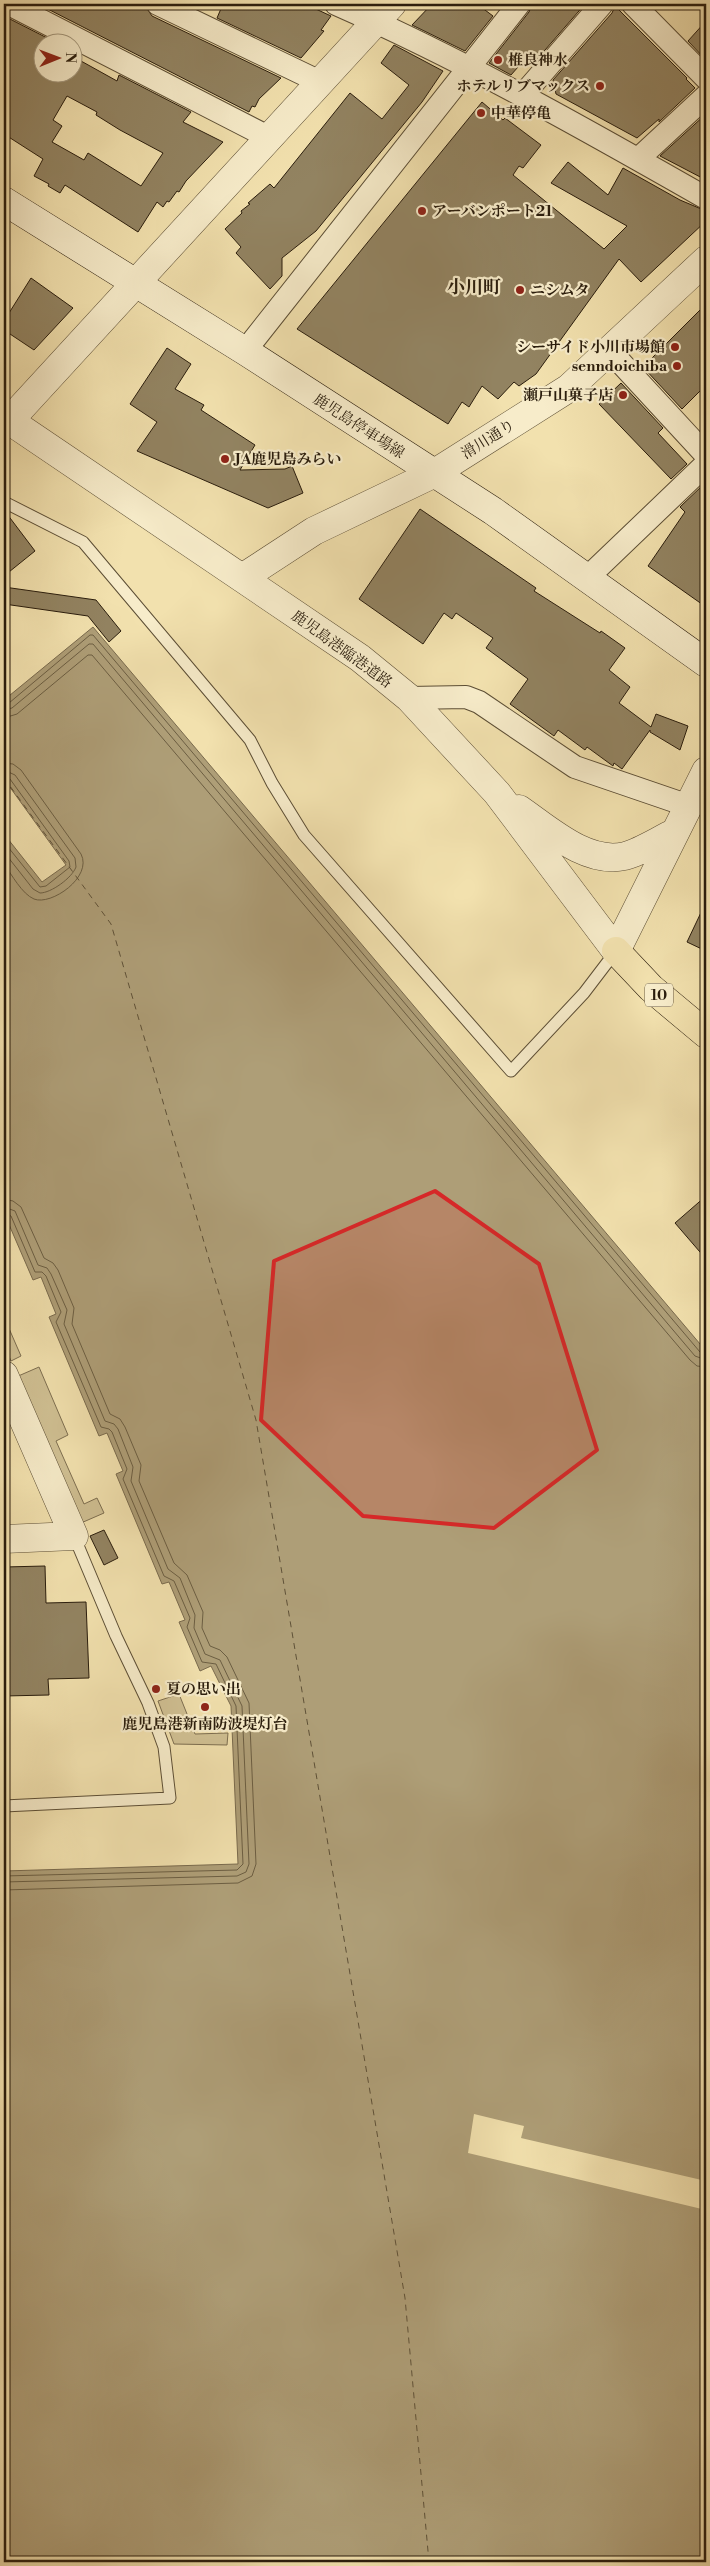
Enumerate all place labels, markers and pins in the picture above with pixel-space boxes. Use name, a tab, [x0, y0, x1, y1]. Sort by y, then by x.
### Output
place label: 椎良神水	[508, 51, 568, 70]
marker: 椎良神水	[492, 54, 504, 66]
place label: ホテルリブマックス	[456, 77, 590, 96]
marker: ホテルリブマックス	[594, 80, 606, 92]
place label: 中華停亀	[491, 104, 551, 123]
marker: 中華停亀	[475, 107, 487, 119]
place label: アーバンポート21	[432, 202, 553, 221]
marker: アーバンポート21	[416, 205, 428, 217]
place label: ニシムタ	[530, 281, 589, 300]
marker: ニシムタ	[514, 284, 526, 296]
place label: シーサイド小川市場館	[516, 338, 665, 357]
marker: シーサイド小川市場館	[669, 341, 681, 353]
place label: senndoichiba	[572, 357, 668, 376]
marker: senndoichiba	[671, 360, 683, 372]
place label: 瀬戸山菓子店	[523, 386, 613, 405]
marker: 瀬戸山菓子店	[617, 389, 629, 401]
place label: JA鹿児島みらい	[233, 450, 342, 469]
marker: JA鹿児島みらい	[219, 453, 231, 465]
place label: 夏の思い出	[166, 1680, 241, 1699]
marker: 夏の思い出	[150, 1683, 162, 1695]
marker: 鹿児島港新南防波堤灯台	[199, 1701, 211, 1713]
place label: 鹿児島港新南防波堤灯台	[122, 1715, 288, 1734]

